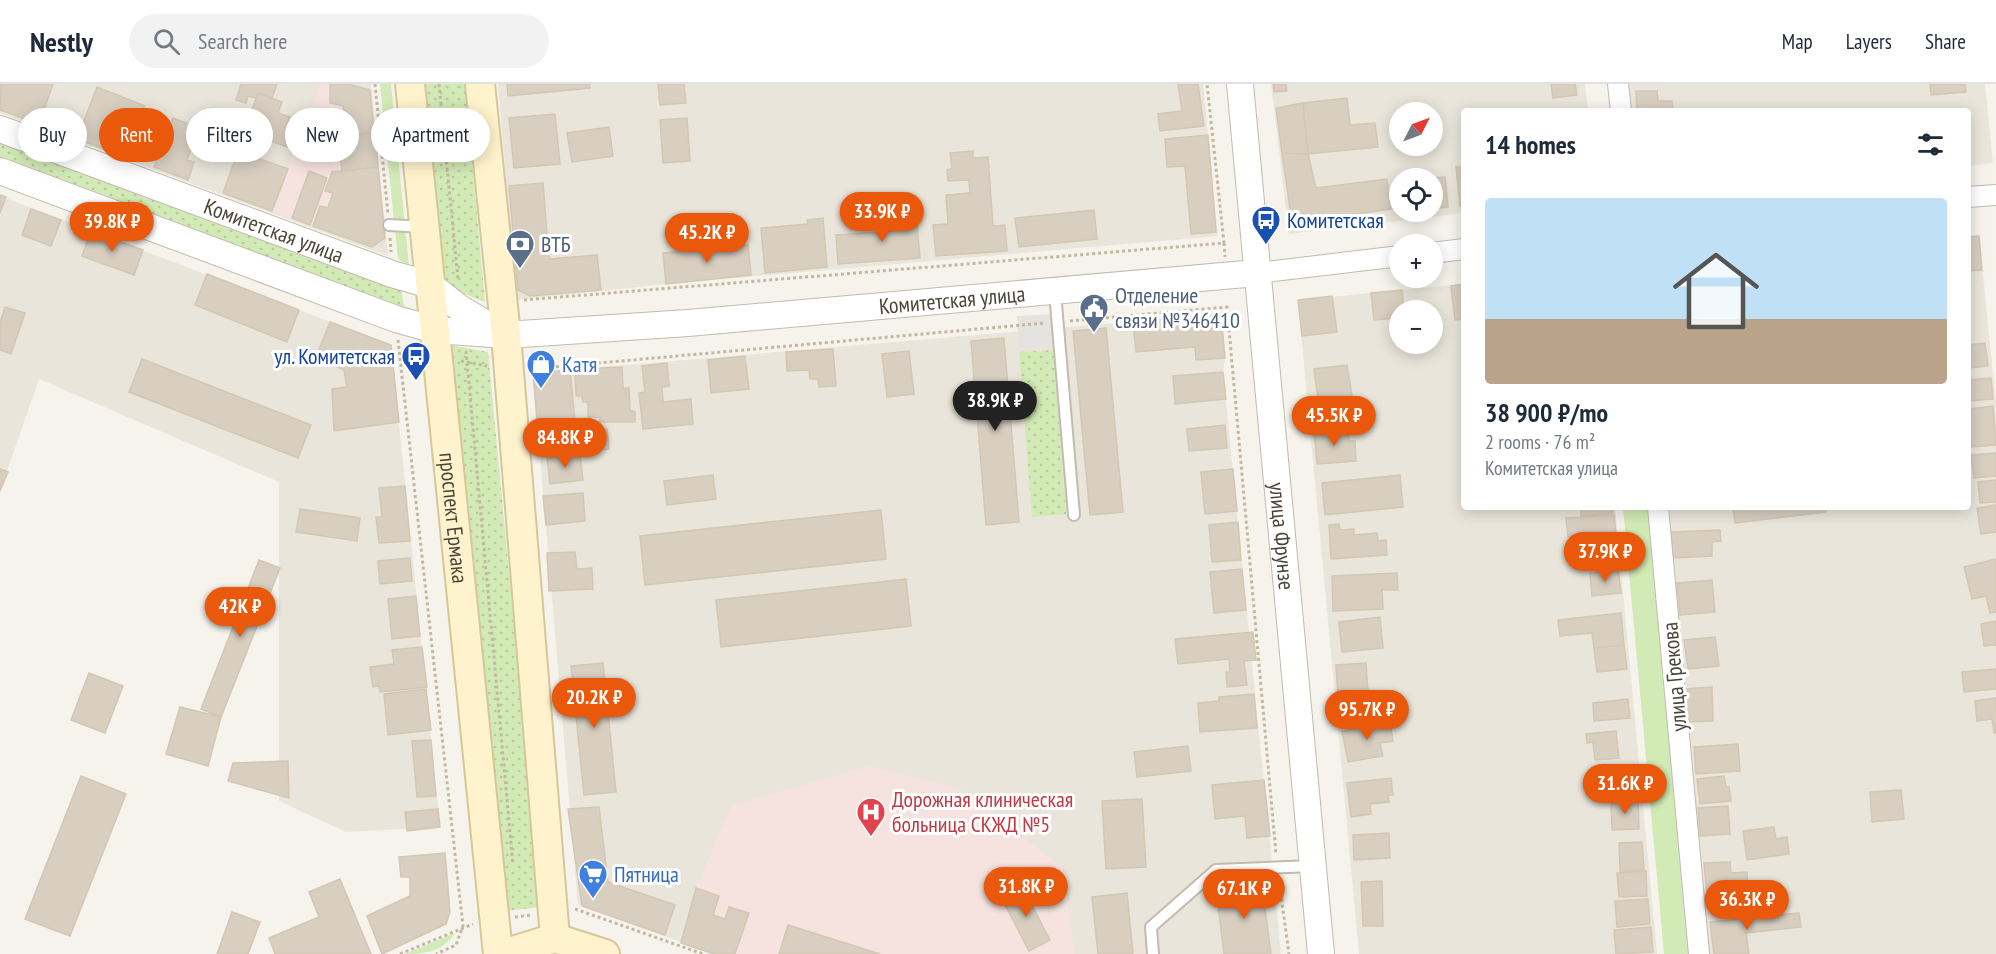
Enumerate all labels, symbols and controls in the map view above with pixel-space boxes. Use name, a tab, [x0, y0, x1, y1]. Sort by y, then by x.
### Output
search box	[129, 14, 549, 68]
text: Nestly	[30, 23, 93, 60]
icon: search	[150, 25, 183, 58]
text: Search here	[198, 27, 287, 55]
text: Map	[1782, 28, 1813, 55]
text: Layers	[1846, 28, 1892, 55]
text: Share	[1925, 28, 1966, 55]
north arrow	[1389, 102, 1443, 156]
map controls	[1389, 102, 1443, 354]
chip: Buy	[18, 108, 87, 162]
chip: Rent	[99, 108, 174, 162]
chip: Filters	[186, 108, 273, 162]
chip: New	[285, 108, 359, 162]
chip: Apartment	[371, 108, 490, 162]
text: 14 homes	[1485, 128, 1576, 161]
icon: filters	[1914, 128, 1947, 161]
button: locate	[1389, 168, 1443, 222]
street label: Комитетская улица	[200, 192, 347, 269]
pin: 33.9K ₽	[827, 192, 937, 243]
text: 33.9K ₽	[854, 198, 910, 224]
pin: 39.8K ₽	[57, 202, 167, 253]
bus stop icon: Комитетская	[1250, 204, 1282, 246]
place label: Комитетская	[1287, 206, 1384, 234]
text: 39.8K ₽	[84, 208, 140, 234]
pin: 45.2K ₽	[652, 213, 762, 264]
text: 45.2K ₽	[679, 219, 735, 245]
bank icon: ВТБ	[504, 228, 536, 270]
place label: ВТБ	[541, 230, 571, 258]
button: +	[1389, 234, 1443, 288]
icon: home	[1662, 237, 1770, 345]
street label: Комитетская улица	[878, 279, 1026, 320]
place label: Отделение связи №346410	[1115, 281, 1240, 334]
public building icon: Отделение связи №346410	[1078, 292, 1110, 334]
button: −	[1389, 300, 1443, 354]
bus stop icon: ул. Комитетская	[400, 340, 432, 382]
place label: ул. Комитетская	[274, 342, 395, 370]
shop icon: Катя	[525, 348, 557, 390]
place label: Катя	[562, 350, 597, 378]
pin: 38.9K ₽	[940, 381, 1050, 432]
text: 38.9K ₽	[967, 387, 1023, 413]
pin: 45.5K ₽	[1279, 396, 1389, 447]
text: 38 900 ₽/mo	[1485, 396, 1608, 429]
text: 45.5K ₽	[1306, 402, 1362, 428]
pin: 84.8K ₽	[510, 418, 620, 469]
text: 84.8K ₽	[537, 424, 593, 450]
text: 2 rooms · 76 m²	[1485, 429, 1595, 455]
street label: проспект Ермака	[433, 451, 474, 585]
text: Комитетская улица	[1485, 455, 1618, 481]
street label: улица Фрунзе	[1263, 481, 1301, 591]
pin: 37.9K ₽	[1550, 532, 1660, 583]
text: 37.9K ₽	[1578, 538, 1632, 564]
pin: 42K ₽	[198, 587, 282, 638]
text: 42K ₽	[219, 593, 261, 619]
street label: улица Грекова	[1655, 621, 1693, 733]
pin: 20.2K ₽	[539, 678, 649, 729]
text: 20.2K ₽	[566, 684, 622, 710]
pin: 95.7K ₽	[1312, 690, 1422, 741]
text: 95.7K ₽	[1339, 696, 1395, 722]
pin: 31.6K ₽	[1570, 764, 1680, 815]
text: 31.6K ₽	[1597, 770, 1653, 796]
place label: Дорожная клиническая больница СКЖД №5	[892, 785, 1073, 838]
hospital icon: Дорожная клиническая больница СКЖД №5	[855, 796, 887, 838]
supermarket icon: Пятница	[577, 858, 609, 900]
place label: Пятница	[614, 860, 679, 888]
pin: 31.8K ₽	[971, 867, 1081, 918]
pin: 67.1K ₽	[1189, 869, 1299, 920]
text: 31.8K ₽	[998, 873, 1054, 899]
text: 67.1K ₽	[1217, 875, 1271, 901]
pin: 36.3K ₽	[1692, 880, 1802, 931]
text: 36.3K ₽	[1719, 886, 1775, 912]

